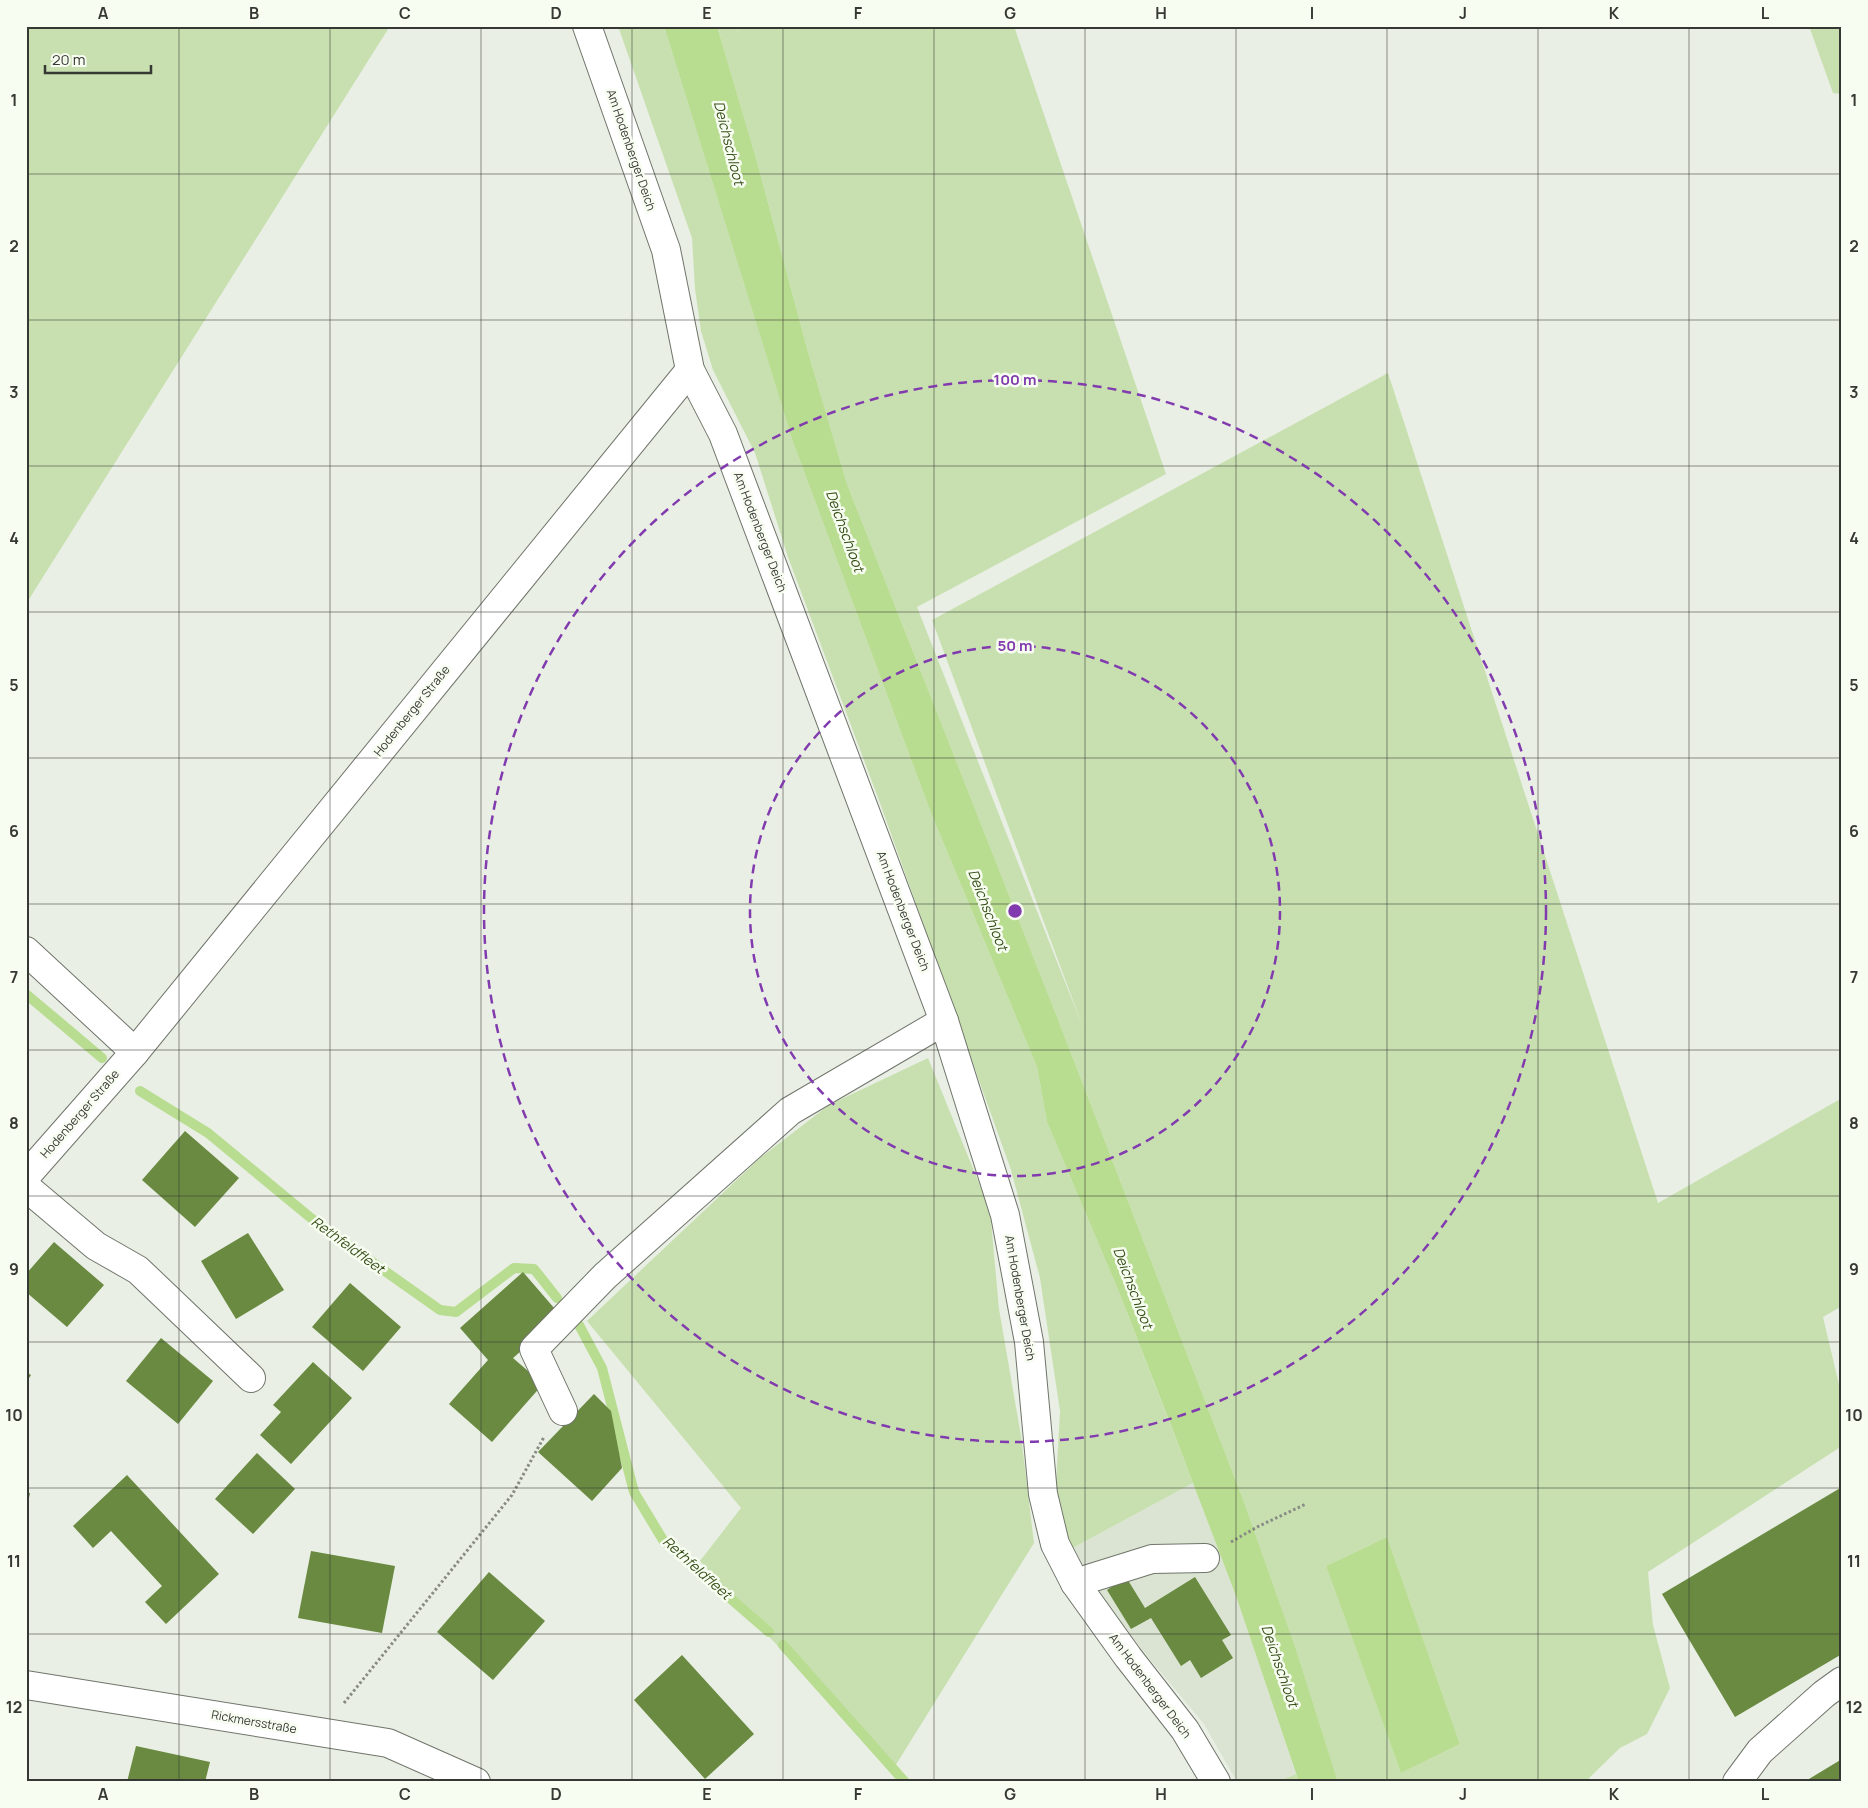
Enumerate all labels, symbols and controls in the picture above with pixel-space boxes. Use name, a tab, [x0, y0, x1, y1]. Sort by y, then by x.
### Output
text: A	[98, 2, 109, 24]
text: B	[249, 2, 259, 24]
text: C	[399, 2, 411, 24]
text: D	[550, 2, 562, 24]
text: E	[702, 2, 712, 24]
text: F	[854, 2, 863, 24]
text: G	[1004, 2, 1016, 24]
text: H	[1155, 2, 1167, 24]
text: I	[1310, 2, 1314, 24]
text: J	[1459, 2, 1467, 24]
text: K	[1609, 2, 1620, 24]
text: L	[1761, 2, 1770, 24]
scale bar	[45, 42, 151, 74]
text: 20 m	[52, 49, 85, 70]
street label: Am Hodenberger Deich	[603, 87, 660, 213]
text: 1	[10, 89, 18, 111]
text: 1	[1850, 89, 1858, 111]
water label: Deichschloot	[710, 99, 749, 188]
text: 2	[9, 235, 19, 257]
text: 2	[1849, 235, 1859, 257]
text: 100 m	[994, 369, 1036, 390]
text: 3	[9, 381, 19, 403]
text: 3	[1849, 381, 1859, 403]
street label: Am Hodenberger Deich	[730, 469, 791, 594]
water label: Deichschloot	[822, 487, 870, 576]
text: 4	[9, 527, 19, 549]
text: 4	[1849, 527, 1859, 549]
text: 50 m	[997, 635, 1033, 656]
street label: Hodenberger Straße	[370, 662, 454, 760]
text: 5	[9, 674, 19, 696]
text: 5	[1849, 674, 1859, 696]
text: 6	[9, 820, 19, 842]
text: 6	[1849, 820, 1859, 842]
street label: Am Hodenberger Deich	[873, 848, 934, 973]
water label: Deichschloot	[964, 866, 1013, 955]
centre of rings	[1006, 902, 1024, 920]
text: 7	[10, 966, 18, 988]
text: 7	[1850, 966, 1858, 988]
street label: Hodenberger Straße	[36, 1066, 123, 1162]
text: 8	[9, 1112, 19, 1134]
text: 8	[1849, 1112, 1859, 1134]
water label: Rethfeldfleet	[308, 1212, 390, 1278]
street label: Am Hodenberger Deich	[1001, 1234, 1040, 1362]
water label: Deichschloot	[1109, 1244, 1158, 1333]
text: 9	[9, 1258, 19, 1280]
text: 9	[1849, 1258, 1859, 1280]
text: 10	[5, 1404, 23, 1426]
text: 10	[1845, 1404, 1863, 1426]
water label: Rethfeldfleet	[659, 1532, 737, 1604]
text: 11	[7, 1550, 21, 1572]
text: 11	[1847, 1550, 1861, 1572]
water label: Deichschloot	[1258, 1622, 1304, 1711]
street label: Am Hodenberger Deich	[1105, 1630, 1195, 1742]
text: 12	[6, 1696, 22, 1718]
text: 12	[1846, 1696, 1862, 1718]
street label: Rickmersstraße	[210, 1706, 298, 1737]
text: A	[98, 1783, 109, 1805]
text: B	[249, 1783, 259, 1805]
text: C	[399, 1783, 411, 1805]
text: D	[550, 1783, 562, 1805]
text: E	[702, 1783, 712, 1805]
text: F	[854, 1783, 863, 1805]
text: G	[1004, 1783, 1016, 1805]
text: H	[1155, 1783, 1167, 1805]
text: I	[1310, 1783, 1314, 1805]
text: J	[1459, 1783, 1467, 1805]
text: K	[1609, 1783, 1620, 1805]
text: L	[1761, 1783, 1770, 1805]

